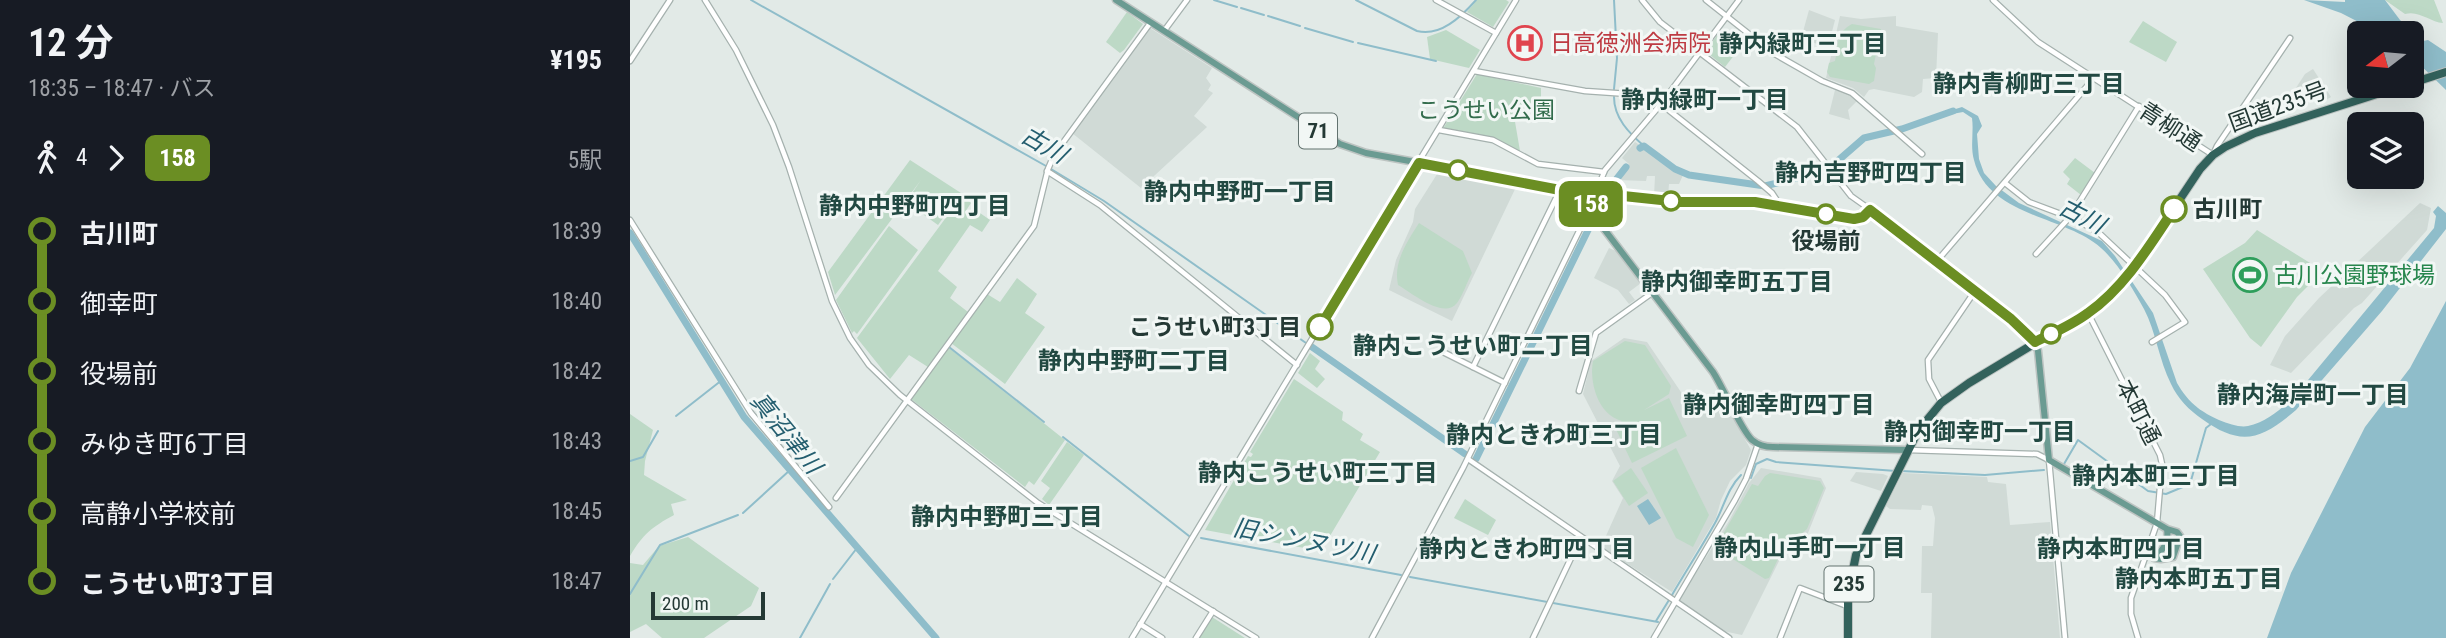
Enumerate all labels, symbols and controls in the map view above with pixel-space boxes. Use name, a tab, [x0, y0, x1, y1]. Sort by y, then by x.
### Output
text: 12 分	[28, 21, 113, 65]
north arrow	[2347, 21, 2424, 98]
map controls	[2347, 21, 2424, 189]
hospital icon: 日高徳洲会病院	[1506, 24, 1544, 62]
place label: 日高徳洲会病院	[1550, 30, 1711, 57]
district label: 静内緑町三丁目	[1719, 30, 1887, 58]
text: ¥195	[550, 45, 602, 75]
district label: 静内青柳町三丁目	[1933, 70, 2125, 98]
text: 18:35 – 18:47 · バス	[28, 75, 215, 102]
street label: 国道235号	[2225, 77, 2331, 137]
district label: 静内緑町一丁目	[1621, 86, 1789, 114]
park label: こうせい公園	[1417, 97, 1555, 124]
street label: 青柳通	[2134, 97, 2206, 157]
button: layers	[2347, 112, 2424, 189]
road number: 71	[1299, 114, 1337, 148]
water label: 古川	[1016, 121, 1074, 171]
icon: walk	[28, 139, 66, 177]
icon: forward	[97, 139, 135, 177]
text: 4	[76, 144, 87, 171]
text: 158	[159, 144, 196, 172]
text: 5駅	[568, 147, 602, 174]
district label: 静内吉野町四丁目	[1775, 159, 1967, 187]
unlabelled marker	[1448, 160, 1468, 180]
district label: 静内中野町一丁目	[1144, 178, 1336, 206]
line badge: 158	[1551, 181, 1631, 227]
text: 158	[1573, 190, 1609, 218]
unlabelled marker	[1661, 191, 1681, 211]
district label: 静内中野町四丁目	[819, 192, 1011, 220]
water label: 古川	[2054, 193, 2112, 241]
marker: 古川町	[2161, 196, 2187, 222]
place label: 古川町	[2193, 196, 2262, 223]
marker: 役場前	[1816, 204, 1836, 224]
text: 18:39	[551, 218, 602, 245]
text: 古川町	[80, 219, 158, 249]
place label: 役場前	[1792, 228, 1861, 255]
sports icon: 古川公園野球場	[2231, 256, 2269, 294]
place label: 古川公園野球場	[2274, 262, 2435, 289]
district label: 静内御幸町五丁目	[1641, 268, 1833, 296]
text: 18:40	[551, 288, 602, 315]
text: 御幸町	[80, 289, 158, 319]
place label: こうせい町3丁目	[1128, 314, 1301, 341]
marker: こうせい町3丁目	[1307, 314, 1333, 340]
unlabelled marker	[2041, 324, 2061, 344]
district label: 静内こうせい町二丁目	[1353, 332, 1593, 360]
district label: 静内中野町二丁目	[1038, 347, 1230, 375]
text: 18:42	[551, 358, 602, 385]
text: 役場前	[80, 359, 158, 389]
street label: 本町通	[2110, 375, 2166, 449]
district label: 静内海岸町一丁目	[2217, 381, 2409, 409]
water label: 真沼津川	[745, 387, 829, 481]
district label: 静内御幸町四丁目	[1683, 391, 1875, 419]
district label: 静内御幸町一丁目	[1884, 418, 2076, 446]
district label: 静内ときわ町三丁目	[1446, 421, 1662, 449]
text: 18:43	[551, 428, 602, 455]
text: みゆき町6丁目	[80, 429, 249, 459]
district label: 静内こうせい町三丁目	[1198, 459, 1438, 487]
district label: 静内本町三丁目	[2072, 462, 2240, 490]
text: 18:45	[551, 498, 602, 525]
text: 高静小学校前	[80, 499, 236, 529]
district label: 静内中野町三丁目	[911, 503, 1103, 531]
water label: 旧シンヌツ川	[1231, 514, 1380, 569]
district label: 静内山手町一丁目	[1714, 534, 1906, 562]
district label: 静内ときわ町四丁目	[1419, 535, 1635, 563]
district label: 静内本町四丁目	[2037, 535, 2205, 563]
district label: 静内本町五丁目	[2115, 565, 2283, 593]
road number: 235	[1824, 566, 1874, 602]
text: 18:47	[551, 568, 602, 595]
text: こうせい町3丁目	[80, 569, 275, 599]
scale bar	[651, 589, 765, 621]
text: 200 m	[662, 592, 709, 615]

